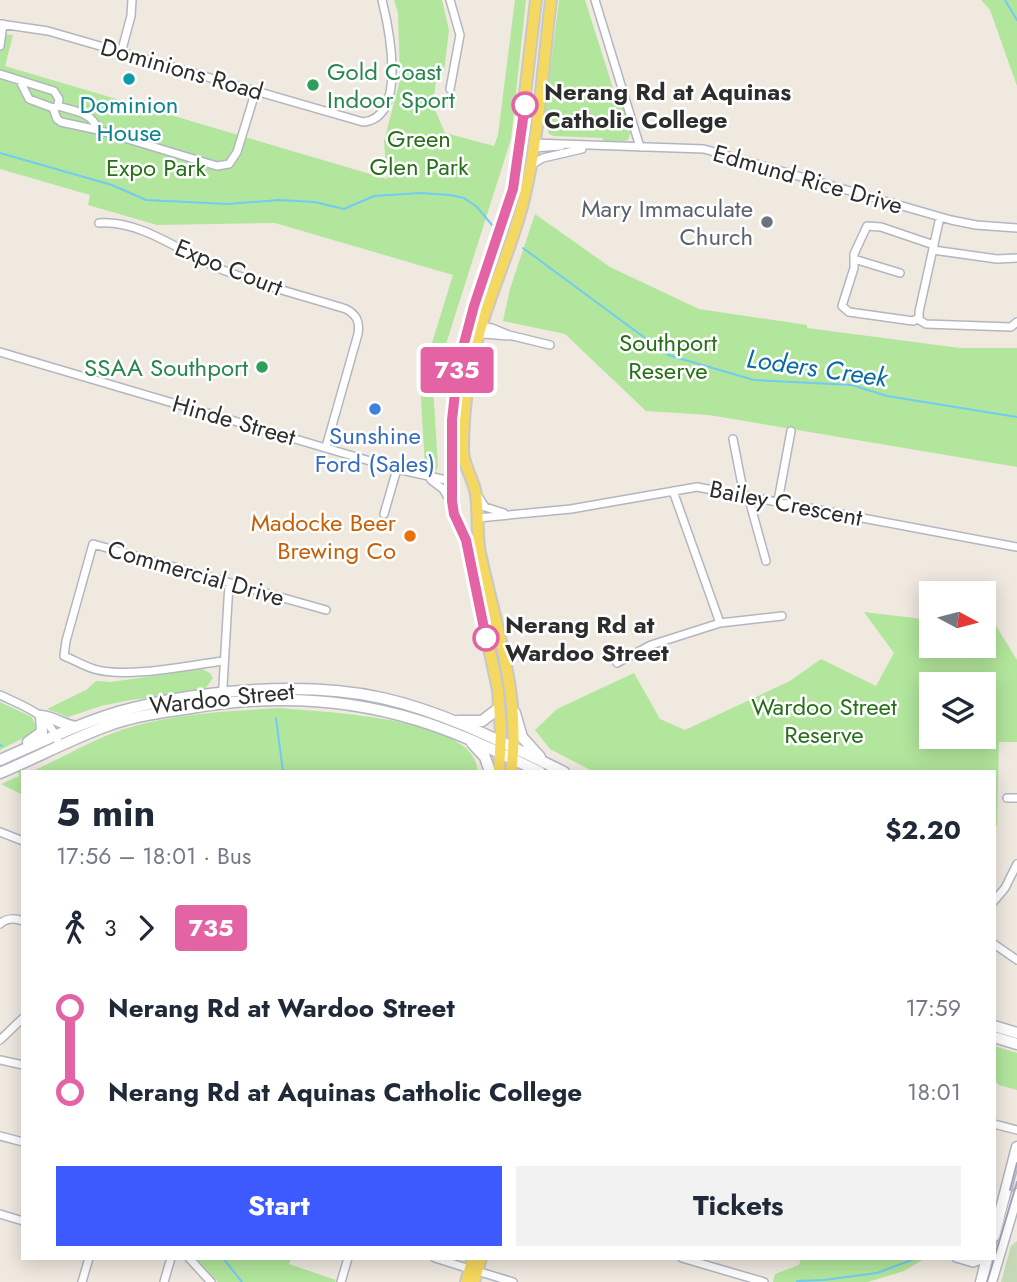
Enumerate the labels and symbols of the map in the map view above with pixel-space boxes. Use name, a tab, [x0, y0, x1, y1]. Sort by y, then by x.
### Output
street label: Dominions Road	[97, 29, 267, 109]
place label: Gold Coast Indoor Sport	[327, 54, 455, 117]
marker: Dominion House	[121, 71, 137, 87]
place label: Nerang Rd at Aquinas Catholic College	[544, 74, 791, 137]
marker: Gold Coast Indoor Sport	[305, 77, 321, 93]
place label: Dominion House	[80, 87, 178, 150]
marker: Nerang Rd at Aquinas Catholic College	[512, 92, 538, 118]
park label: Green Glen Park	[369, 121, 469, 184]
street label: Edmund Rice Drive	[709, 135, 907, 223]
park label: Expo Park	[106, 150, 206, 185]
place label: Mary Immaculate Church	[581, 191, 753, 254]
marker: Mary Immaculate Church	[759, 214, 775, 230]
street label: Expo Court	[170, 230, 288, 305]
park label: Southport Reserve	[619, 325, 717, 388]
water label: Loders Creek	[744, 339, 892, 397]
line badge: 735	[417, 347, 497, 393]
place label: SSAA Southport	[84, 350, 248, 385]
marker: SSAA Southport	[254, 359, 270, 375]
street label: Hinde Street	[168, 386, 300, 454]
marker: Sunshine Ford (Sales)	[367, 401, 383, 417]
place label: Sunshine Ford (Sales)	[315, 418, 435, 481]
street label: Bailey Crescent	[707, 471, 866, 535]
place label: Madocke Beer Brewing Co	[251, 505, 397, 568]
marker: Madocke Beer Brewing Co	[402, 528, 418, 544]
street label: Commercial Drive	[103, 531, 289, 615]
north arrow	[919, 581, 996, 658]
place label: Nerang Rd at Wardoo Street	[505, 607, 669, 670]
marker: Nerang Rd at Wardoo Street	[473, 625, 499, 651]
street label: Wardoo Street	[148, 673, 296, 723]
park label: Wardoo Street Reserve	[751, 689, 897, 752]

